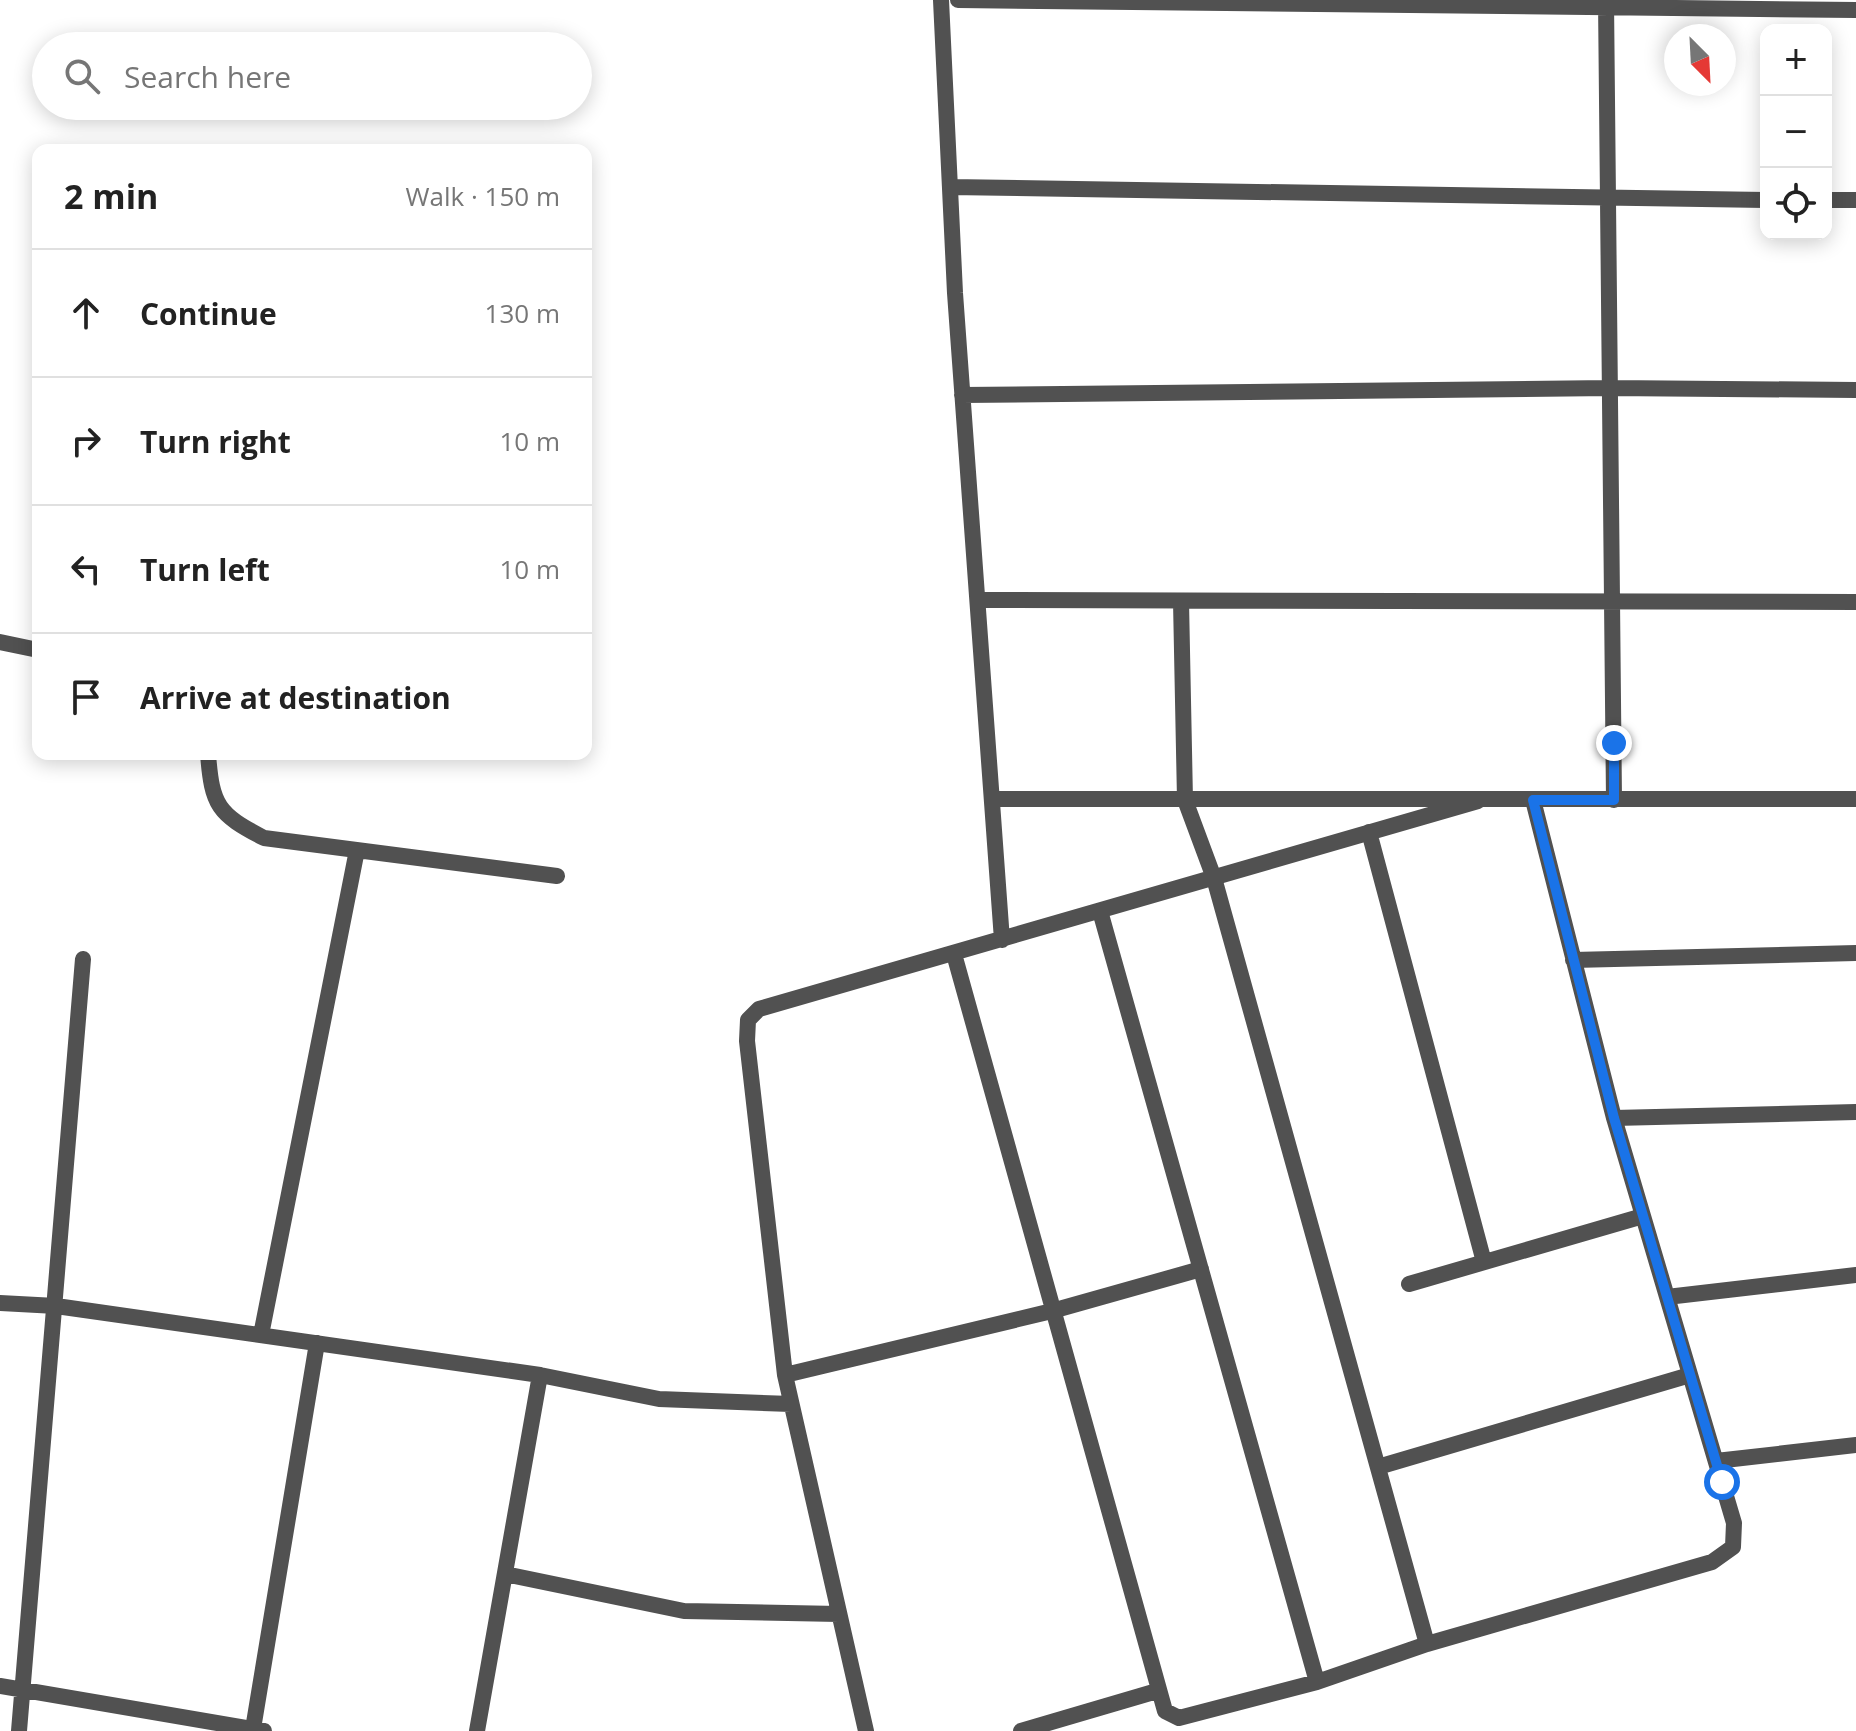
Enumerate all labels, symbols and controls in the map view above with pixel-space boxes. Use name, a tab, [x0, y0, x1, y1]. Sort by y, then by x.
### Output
north arrow	[1664, 24, 1736, 96]
map controls	[1760, 24, 1832, 240]
button: +	[1760, 24, 1832, 96]
search box	[32, 32, 592, 120]
icon: search	[60, 54, 104, 98]
text: Search here	[124, 56, 291, 97]
button: −	[1760, 96, 1832, 168]
button: locate	[1760, 168, 1832, 240]
text: 2 min	[64, 173, 158, 219]
text: Walk · 150 m	[406, 178, 560, 214]
icon: ahead	[64, 291, 108, 335]
text: Continue	[140, 293, 277, 334]
text: 130 m	[485, 295, 560, 331]
icon: right	[64, 419, 108, 463]
text: Turn right	[140, 421, 291, 462]
text: 10 m	[499, 423, 560, 459]
icon: left	[64, 547, 108, 591]
text: Turn left	[140, 549, 270, 590]
text: 10 m	[499, 551, 560, 587]
icon: arrive	[64, 675, 108, 719]
text: Arrive at destination	[140, 677, 451, 718]
route end	[1596, 725, 1632, 761]
route start	[1704, 1464, 1740, 1500]

